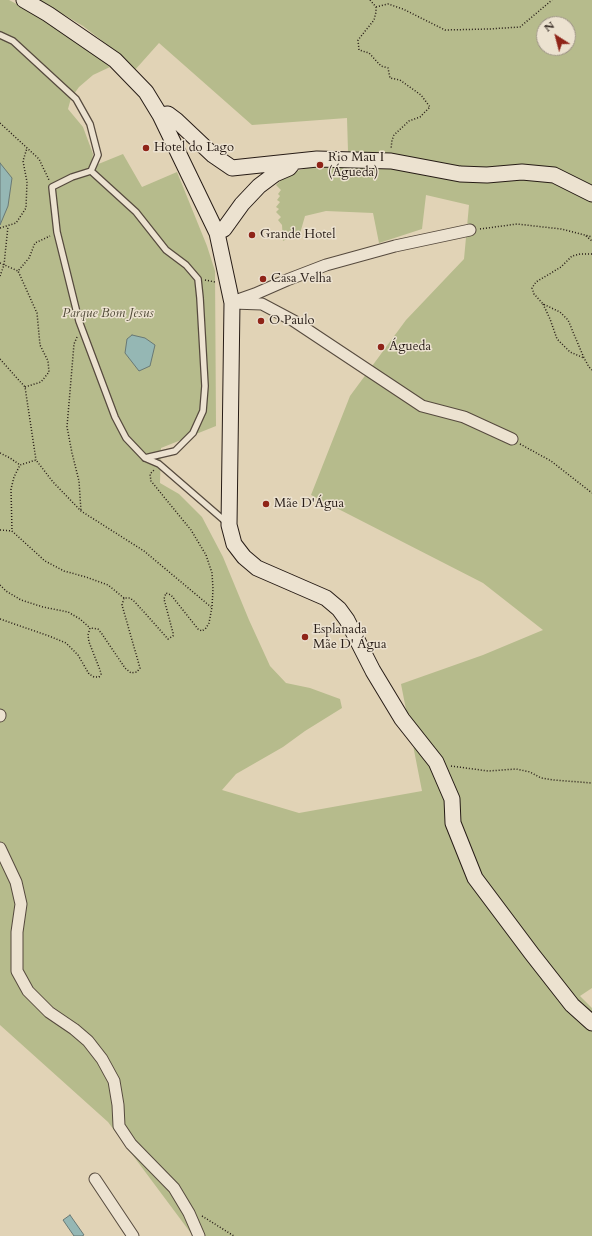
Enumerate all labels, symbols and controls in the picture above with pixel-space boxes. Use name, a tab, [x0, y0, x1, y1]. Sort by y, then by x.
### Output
north arrow	[536, 16, 576, 56]
text: N	[541, 18, 558, 36]
place label: Hotel do Lago	[154, 140, 234, 156]
marker: Hotel do Lago	[141, 143, 151, 153]
place label: Rio Mau I (Águeda)	[328, 150, 384, 181]
marker: Rio Mau I (Águeda)	[315, 160, 325, 170]
place label: Grande Hotel	[260, 227, 336, 243]
marker: Grande Hotel	[247, 230, 257, 240]
place label: Casa Velha	[271, 271, 332, 287]
marker: Casa Velha	[258, 274, 268, 284]
park label: Parque Bom Jesus	[62, 306, 154, 322]
place label: O Paulo	[269, 313, 314, 329]
marker: O Paulo	[256, 316, 266, 326]
place label: Águeda	[389, 339, 431, 355]
marker: Águeda	[376, 342, 386, 352]
place label: Mãe D'Água	[274, 496, 344, 512]
marker: Mãe D'Água	[261, 499, 271, 509]
place label: Esplanada Mãe D' Água	[313, 622, 387, 653]
marker: Esplanada Mãe D' Água	[300, 632, 310, 642]

